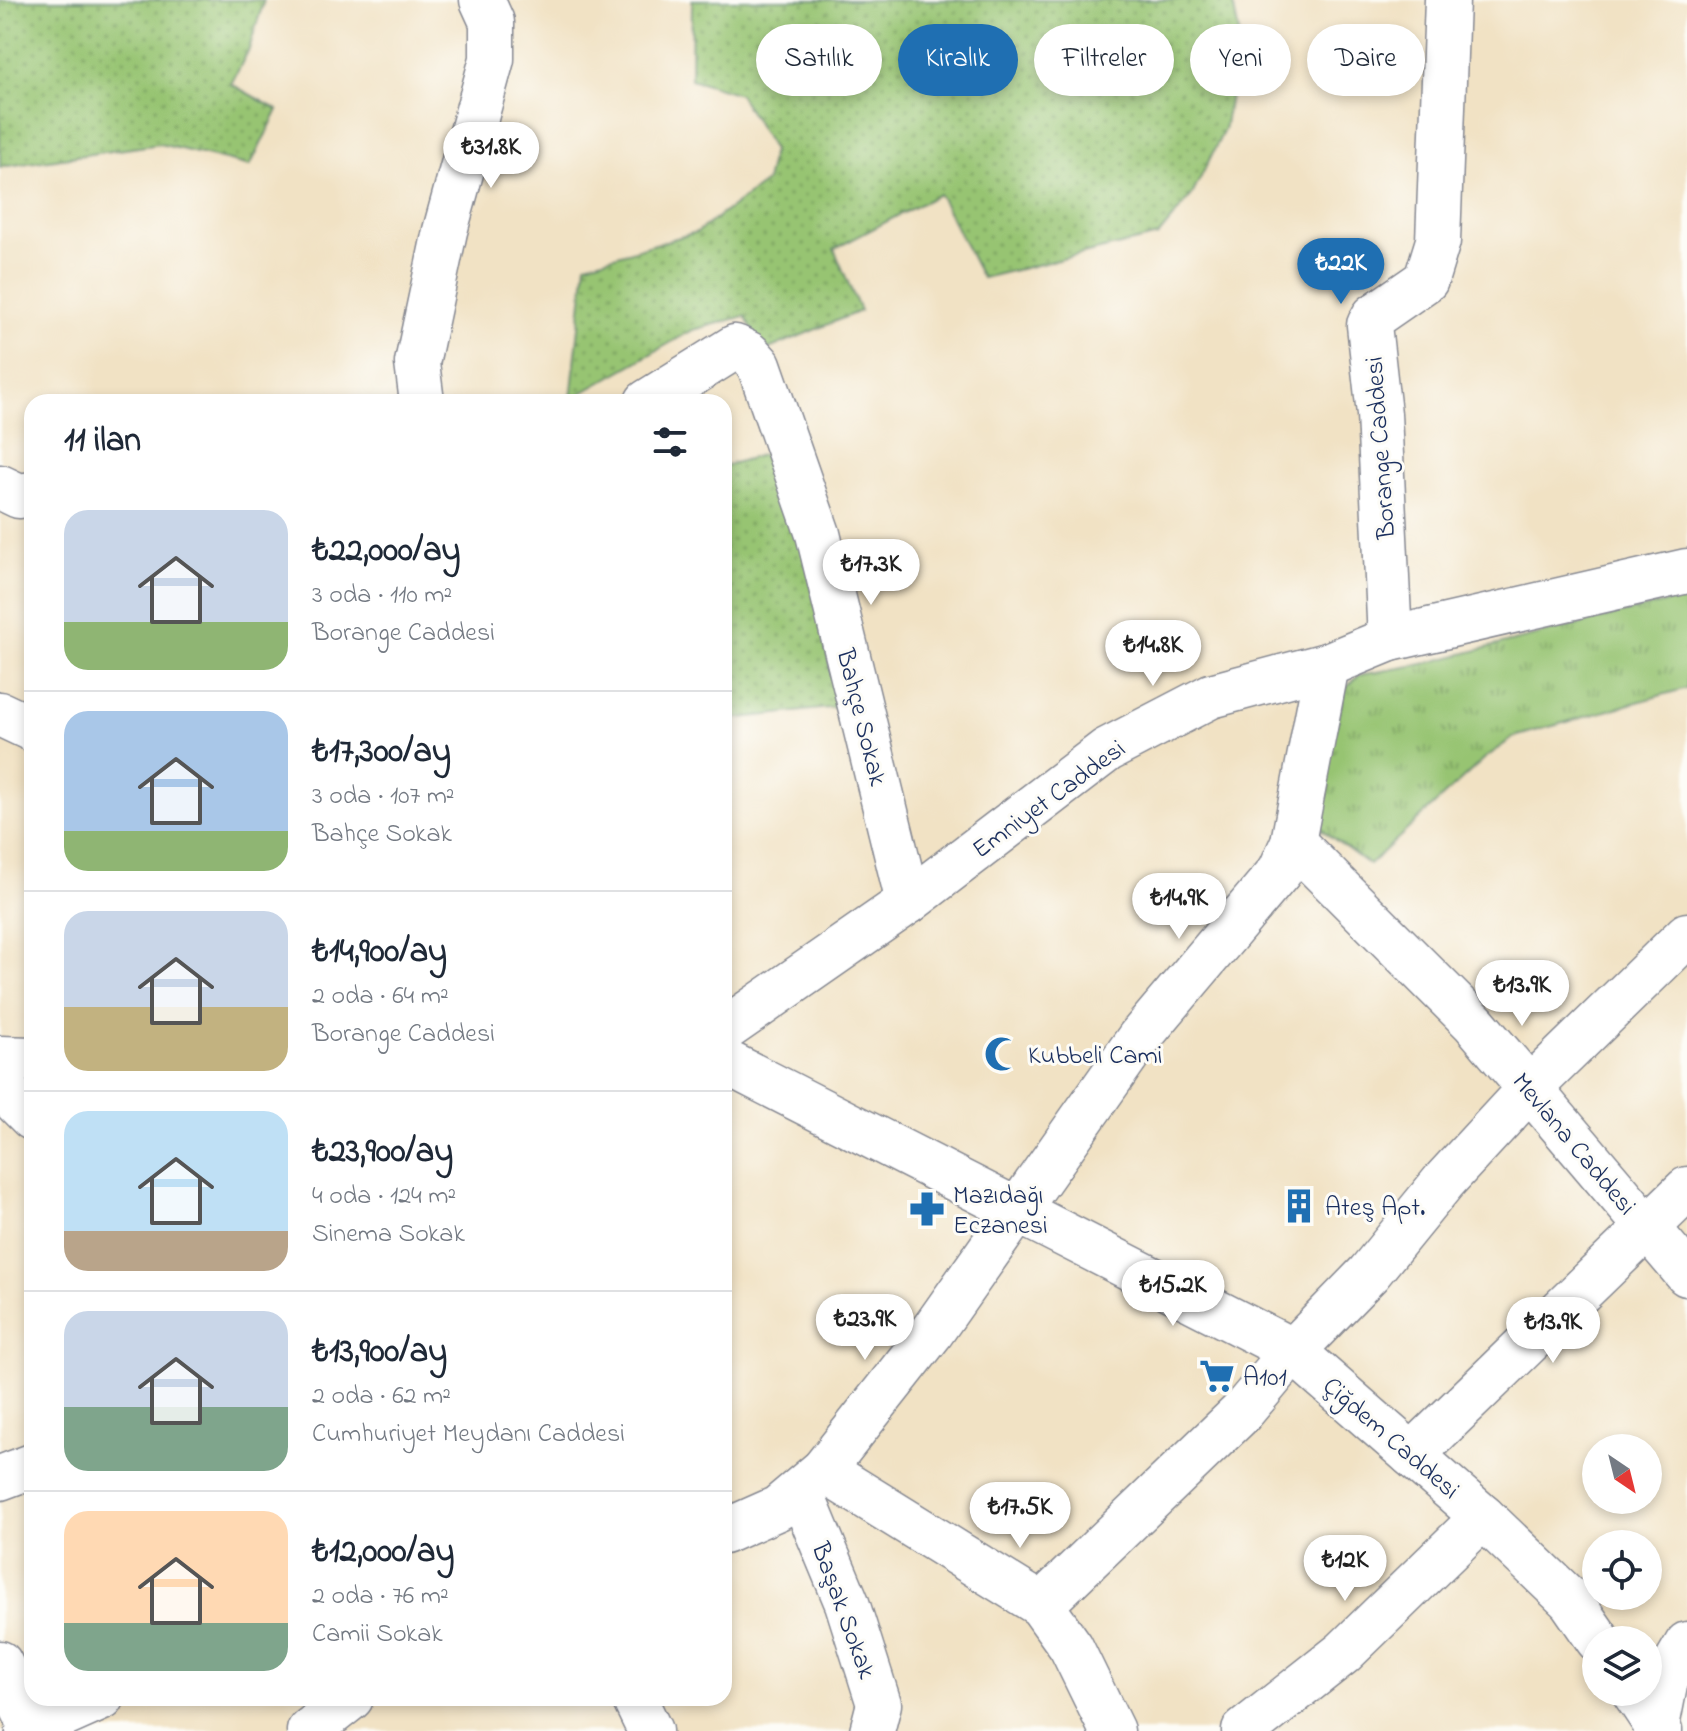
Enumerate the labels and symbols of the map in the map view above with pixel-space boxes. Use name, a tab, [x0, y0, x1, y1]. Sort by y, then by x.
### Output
pin: ₺31.8K	[426, 122, 556, 190]
pin: ₺22K	[1294, 238, 1388, 306]
street label: Borange Caddesi	[1357, 355, 1407, 541]
pin: ₺17.3K	[806, 539, 936, 607]
pin: ₺14.8K	[1088, 620, 1218, 688]
street label: Bahçe Sokak	[824, 644, 896, 791]
street label: Emniyet Caddesi	[965, 732, 1135, 869]
pin: ₺14.9K	[1114, 873, 1244, 941]
pin: ₺13.9K	[1457, 960, 1587, 1028]
mosque icon: Kubbeli Cami	[983, 1035, 1021, 1073]
place label: Kubbeli Cami	[1028, 1038, 1162, 1076]
street label: Mevlana Caddesi	[1501, 1065, 1644, 1225]
place label: Mazıdağı Eczanesi	[953, 1178, 1048, 1246]
building icon: Ateş Apt.	[1280, 1187, 1318, 1225]
pharmacy icon: Mazıdağı Eczanesi	[908, 1190, 946, 1228]
place label: Ateş Apt.	[1325, 1190, 1425, 1228]
pin: ₺15.2K	[1108, 1260, 1238, 1328]
pin: ₺23.9K	[800, 1294, 930, 1362]
pin: ₺13.9K	[1488, 1297, 1618, 1365]
supermarket icon: A101	[1198, 1357, 1236, 1395]
place label: A101	[1243, 1360, 1287, 1398]
street label: Çiğdem Caddesi	[1313, 1369, 1467, 1510]
north arrow	[1582, 1434, 1662, 1514]
pin: ₺17.5K	[955, 1482, 1085, 1550]
pin: ₺12K	[1298, 1535, 1392, 1603]
street label: Başak Sokak	[800, 1536, 885, 1685]

